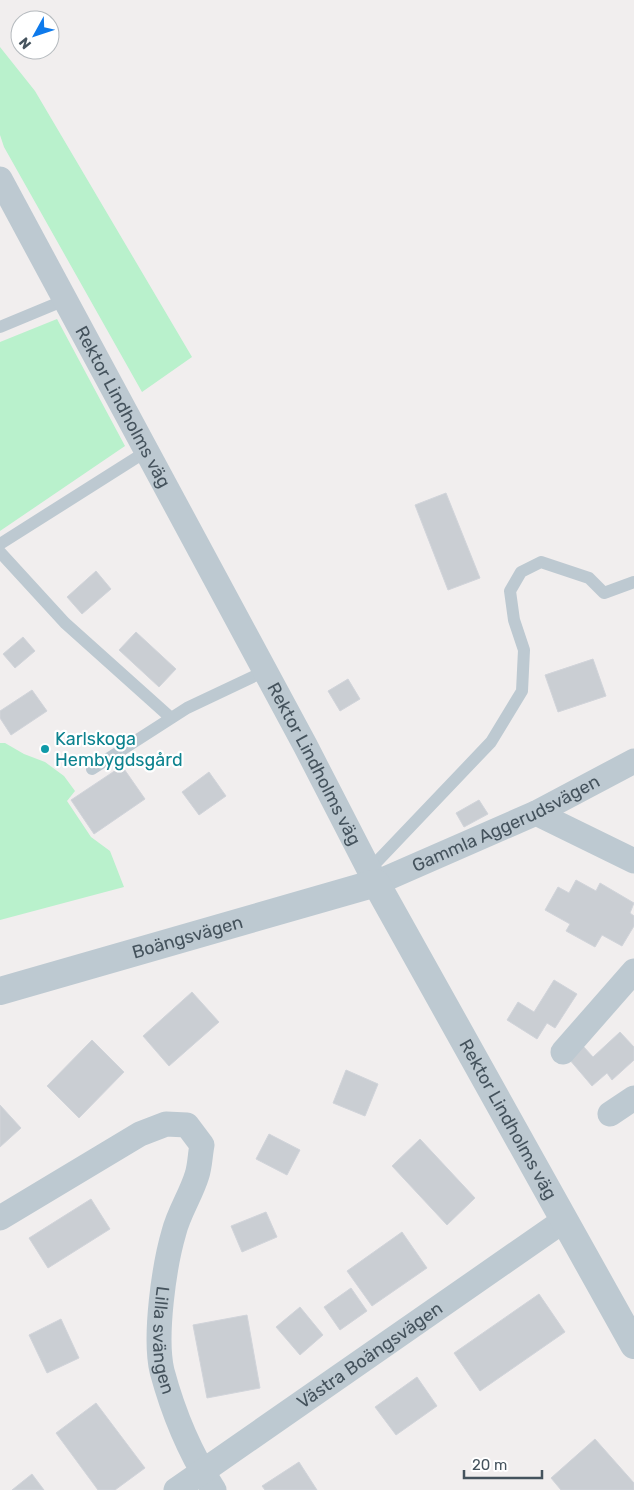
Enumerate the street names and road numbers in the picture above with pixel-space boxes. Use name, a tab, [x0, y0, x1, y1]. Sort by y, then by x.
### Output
street label: Rektor Lindholms väg	[70, 322, 175, 492]
street label: Rektor Lindholms väg	[262, 679, 366, 849]
street label: Gammla Aggerudsvägen	[409, 770, 603, 877]
street label: Boängsvägen	[130, 911, 245, 964]
street label: Rektor Lindholms väg	[454, 1035, 562, 1204]
street label: Lilla svängen	[148, 1285, 179, 1397]
street label: Västra Boängsvägen	[293, 1297, 447, 1413]

